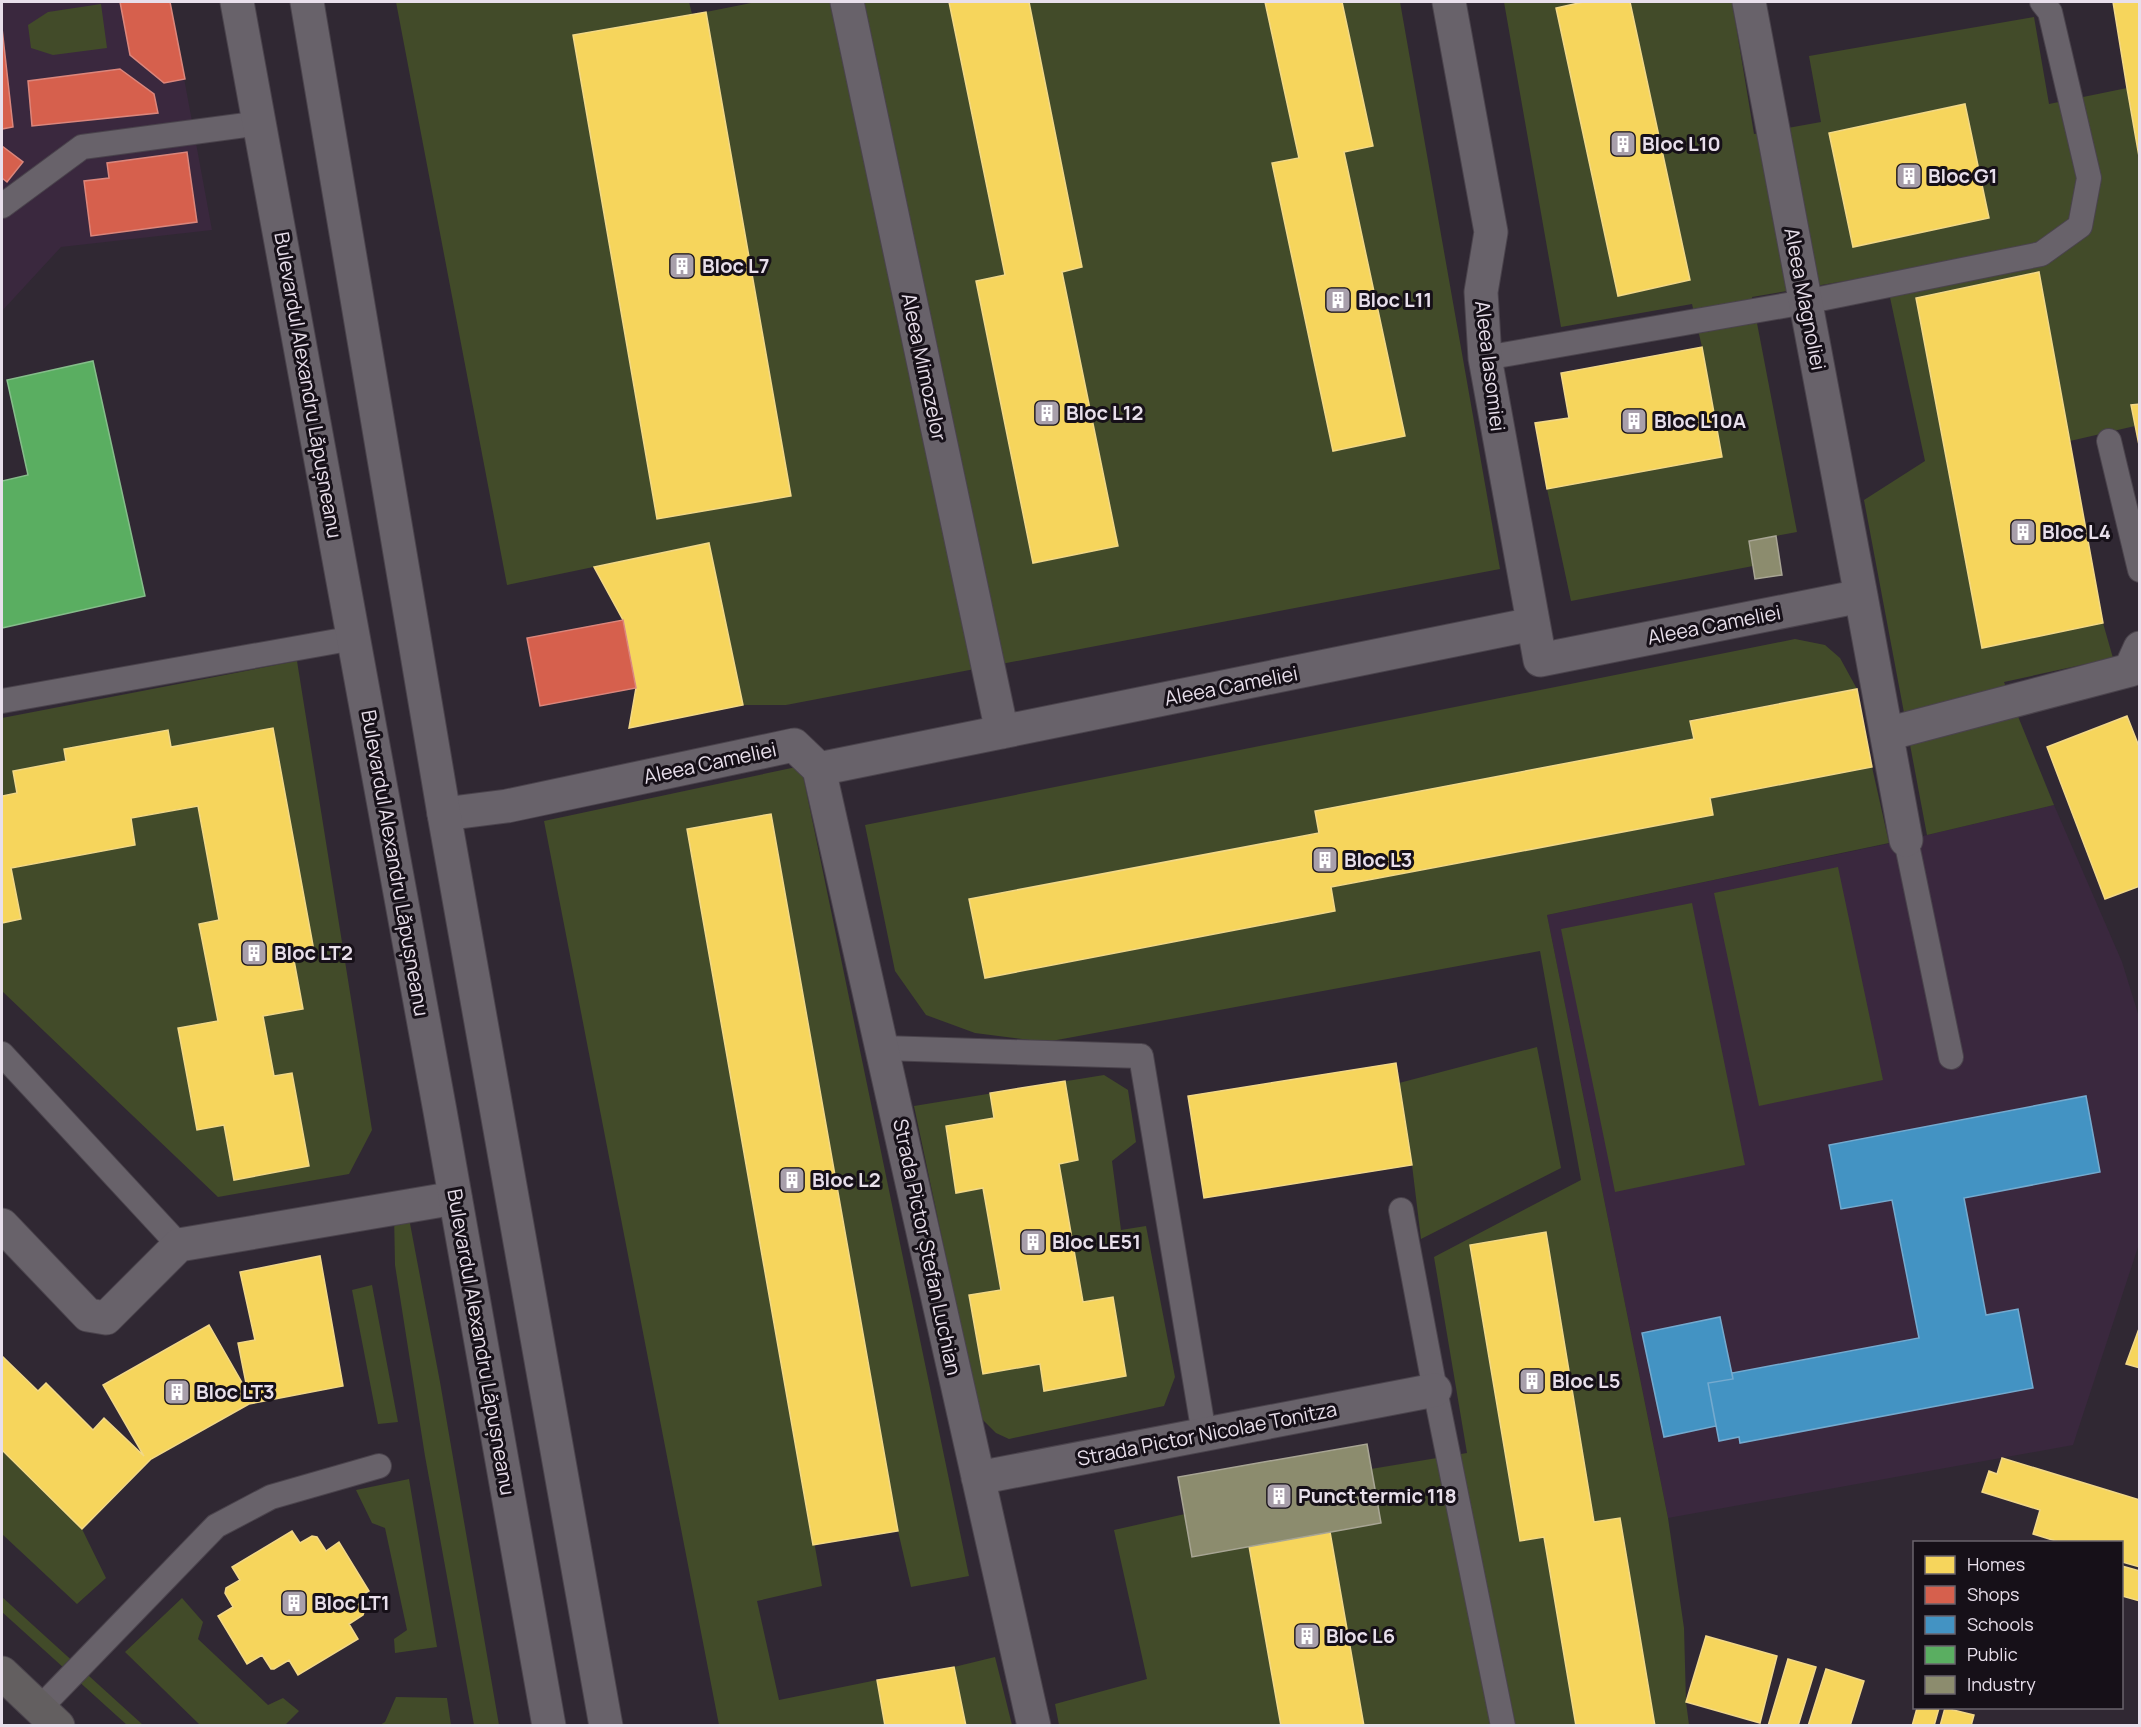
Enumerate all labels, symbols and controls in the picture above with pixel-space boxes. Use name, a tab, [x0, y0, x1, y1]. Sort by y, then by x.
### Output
building icon: Bloc L10	[1608, 129, 1638, 159]
place label: Bloc L10	[1642, 130, 1721, 157]
building icon: Bloc G1	[1894, 161, 1924, 191]
place label: Bloc G1	[1928, 162, 1998, 189]
street label: Aleea Magnoliei	[1778, 225, 1833, 373]
street label: Bulevardul Alexandru Lăpușneanu	[268, 230, 349, 540]
building icon: Bloc L7	[667, 251, 697, 281]
place label: Bloc L7	[702, 252, 769, 279]
building icon: Bloc L11	[1323, 285, 1353, 315]
place label: Bloc L11	[1358, 286, 1432, 313]
street label: Aleea Mimozelor	[896, 290, 953, 443]
street label: Aleea Iasomiei	[1469, 299, 1512, 433]
building icon: Bloc L12	[1032, 398, 1062, 428]
place label: Bloc L12	[1066, 399, 1143, 426]
building icon: Bloc L10A	[1619, 406, 1649, 436]
place label: Bloc L10A	[1654, 407, 1747, 434]
building icon: Bloc L4	[2008, 517, 2038, 547]
place label: Bloc L4	[2042, 518, 2111, 545]
street label: Aleea Cameliei	[1645, 598, 1783, 651]
street label: Aleea Cameliei	[1162, 659, 1300, 712]
street label: Bulevardul Alexandru Lăpușneanu	[355, 708, 436, 1018]
street label: Aleea Cameliei	[641, 735, 779, 790]
building icon: Bloc L3	[1310, 845, 1340, 875]
place label: Bloc L3	[1344, 846, 1412, 873]
building icon: Bloc LT2	[239, 938, 269, 968]
place label: Bloc LT2	[274, 939, 353, 966]
street label: Strada Pictor Ștefan Luchian	[887, 1116, 968, 1378]
building icon: Bloc L2	[777, 1165, 807, 1195]
place label: Bloc L2	[812, 1166, 881, 1193]
street label: Bulevardul Alexandru Lăpușneanu	[441, 1187, 522, 1497]
building icon: Bloc LE51	[1018, 1227, 1048, 1257]
place label: Bloc LE51	[1052, 1228, 1141, 1255]
building icon: Bloc L5	[1517, 1366, 1547, 1396]
place label: Bloc L5	[1552, 1367, 1621, 1394]
building icon: Bloc LT3	[162, 1377, 192, 1407]
place label: Bloc LT3	[196, 1378, 275, 1405]
street label: Strada Pictor Nicolae Tonitza	[1075, 1395, 1339, 1472]
building icon: Punct termic 118	[1264, 1481, 1294, 1511]
place label: Punct termic 118	[1298, 1482, 1457, 1509]
legend	[1913, 1541, 2123, 1709]
text: Homes	[1967, 1552, 2025, 1576]
text: Shops	[1967, 1582, 2019, 1606]
building icon: Bloc LT1	[279, 1588, 309, 1618]
place label: Bloc LT1	[314, 1589, 390, 1616]
text: Schools	[1967, 1612, 2034, 1636]
building icon: Bloc L6	[1292, 1621, 1322, 1651]
place label: Bloc L6	[1326, 1622, 1395, 1649]
text: Public	[1967, 1642, 2018, 1666]
text: Industry	[1967, 1672, 2036, 1696]

